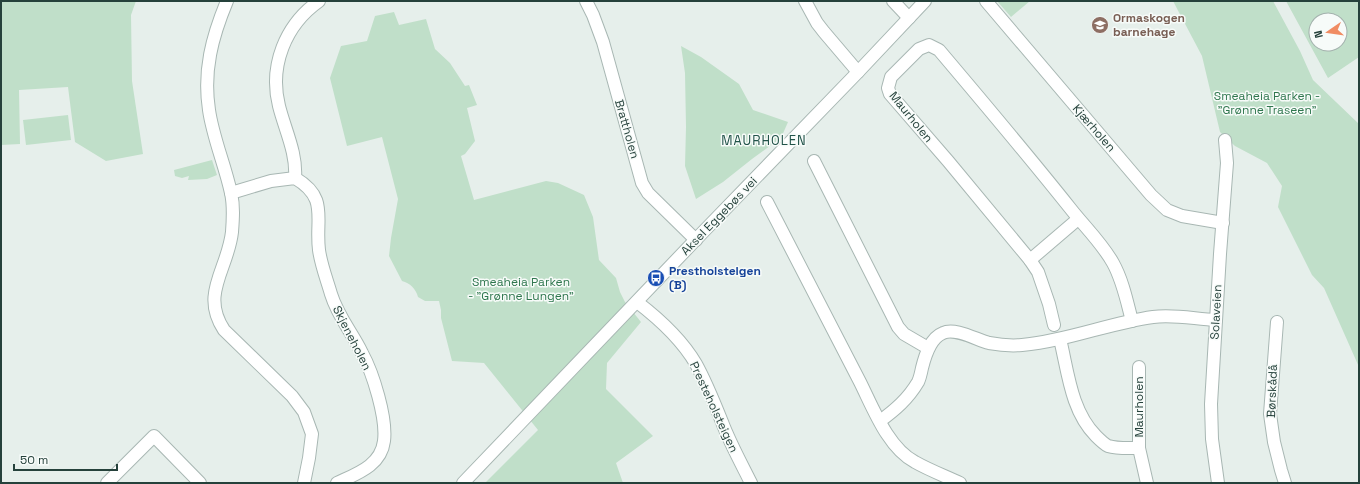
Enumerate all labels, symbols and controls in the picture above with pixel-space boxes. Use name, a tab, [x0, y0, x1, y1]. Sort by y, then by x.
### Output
place label: Ormaskogen barnehage	[1113, 10, 1185, 40]
north arrow	[1308, 12, 1348, 52]
school or university icon: Ormaskogen barnehage	[1090, 15, 1110, 35]
text: N	[1311, 29, 1326, 39]
street label: Maurholen	[886, 88, 936, 146]
park label: Smeaheia Parken - "Grønne Traseen"	[1214, 88, 1320, 118]
street label: Brattholen	[611, 98, 643, 160]
street label: Kjærholen	[1069, 101, 1119, 155]
district label: MAURHOLEN	[721, 132, 807, 149]
street label: Aksel Eggebøs vei	[677, 173, 761, 259]
place label: Prestholsteigen (B)	[669, 263, 761, 293]
bus stop icon: Prestholsteigen (B)	[646, 268, 666, 288]
park label: Smeaheia Parken - "Grønne Lungen"	[468, 274, 574, 304]
street label: Solaveien	[1207, 284, 1225, 340]
street label: Skjeneholen	[329, 303, 375, 373]
street label: Presteholsteigen	[686, 359, 742, 455]
street label: Børskådå	[1263, 364, 1281, 418]
street label: Maurholen	[1131, 376, 1147, 438]
scale bar	[14, 446, 117, 472]
text: 50 m	[20, 452, 48, 468]

